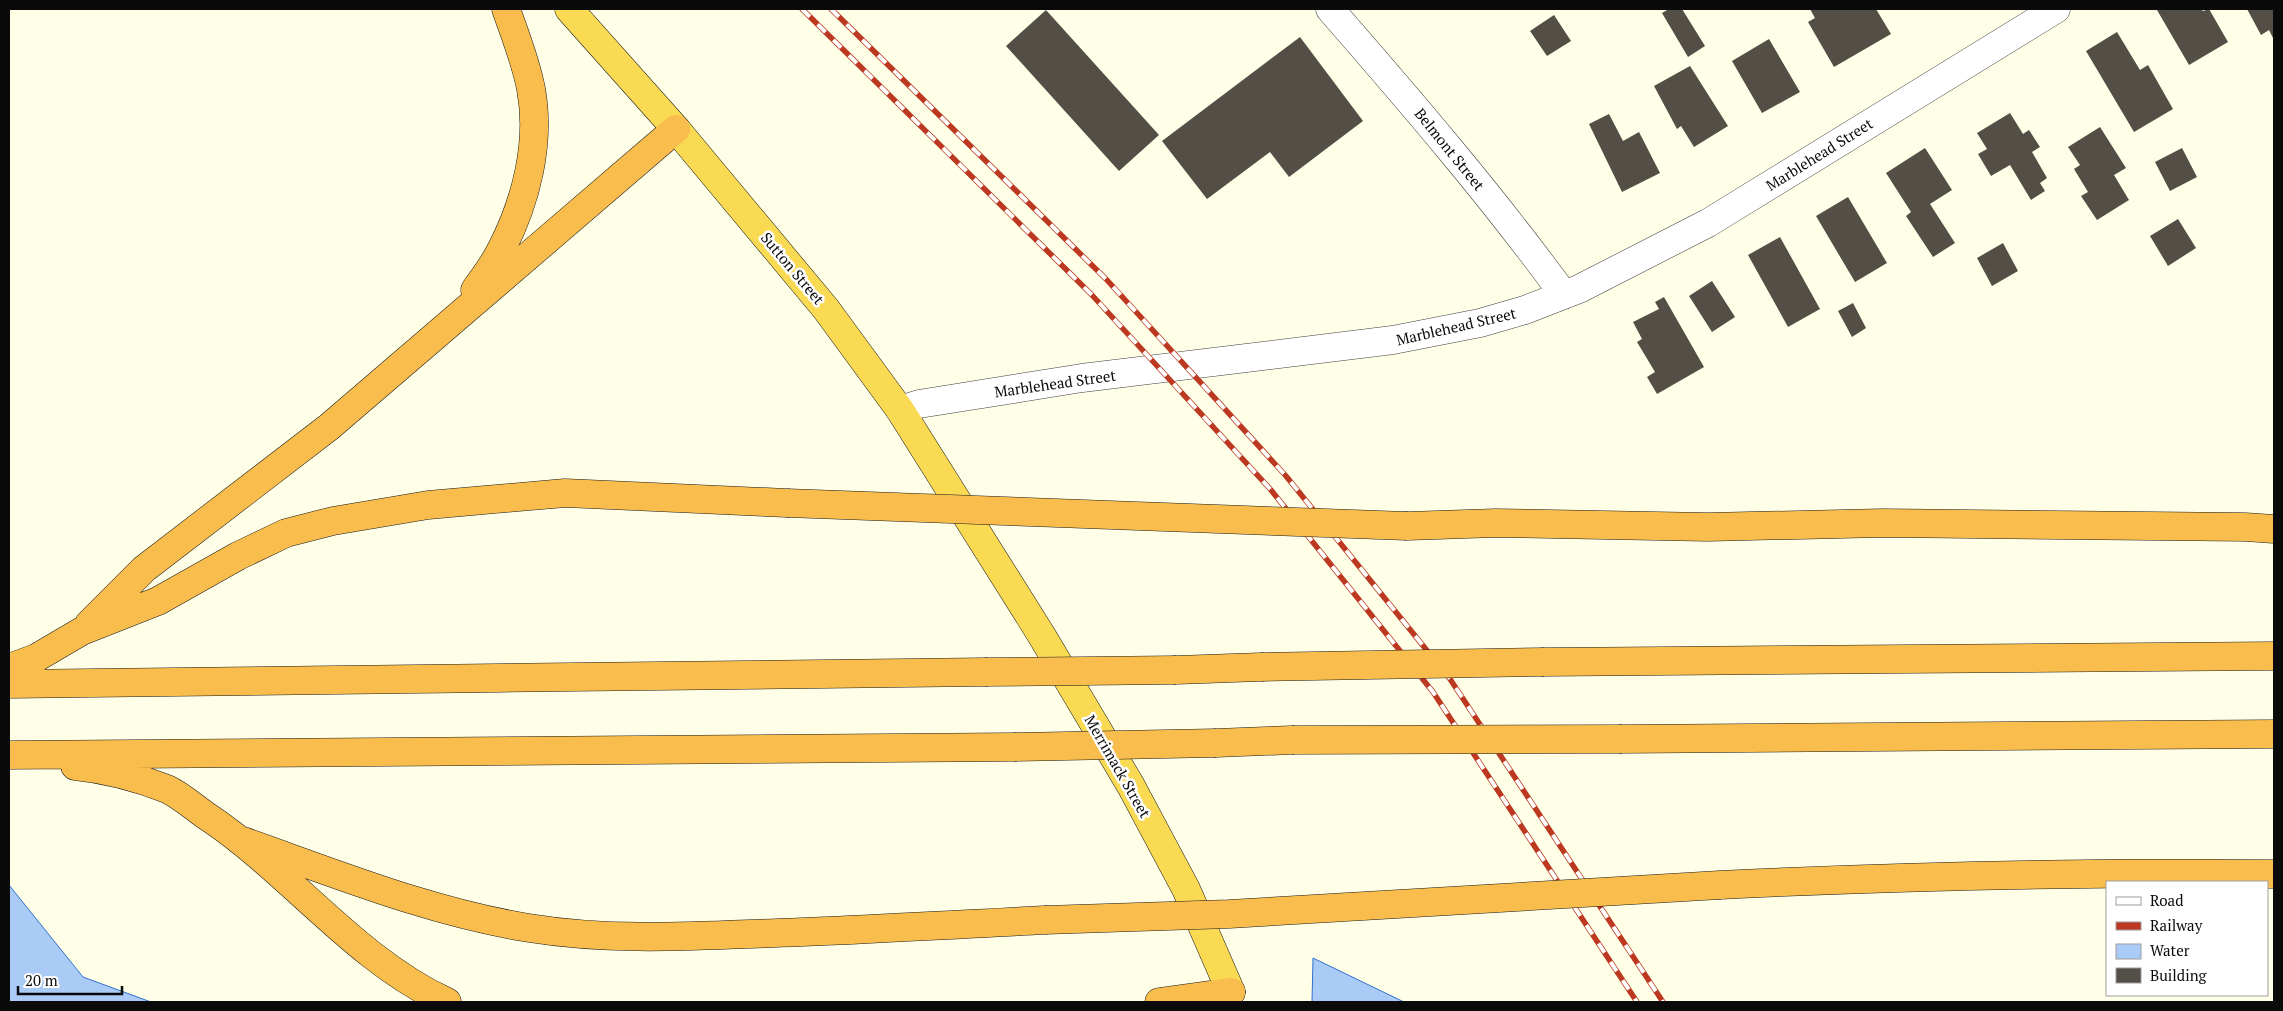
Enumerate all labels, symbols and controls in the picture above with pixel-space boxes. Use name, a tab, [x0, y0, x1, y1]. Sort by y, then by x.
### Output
street label: Belmont Street	[1411, 104, 1490, 195]
street label: Marblehead Street	[1762, 113, 1877, 195]
street label: Sutton Street	[757, 228, 829, 309]
street label: Marblehead Street	[1394, 302, 1518, 350]
street label: Marblehead Street	[993, 365, 1117, 401]
street label: Merrimack Street	[1080, 711, 1156, 821]
legend	[2106, 881, 2268, 996]
text: Road	[2150, 890, 2183, 910]
text: Railway	[2150, 915, 2203, 935]
text: Water	[2150, 940, 2190, 960]
scale bar	[18, 964, 121, 996]
text: Building	[2150, 965, 2208, 985]
text: 20 m	[25, 970, 58, 990]

